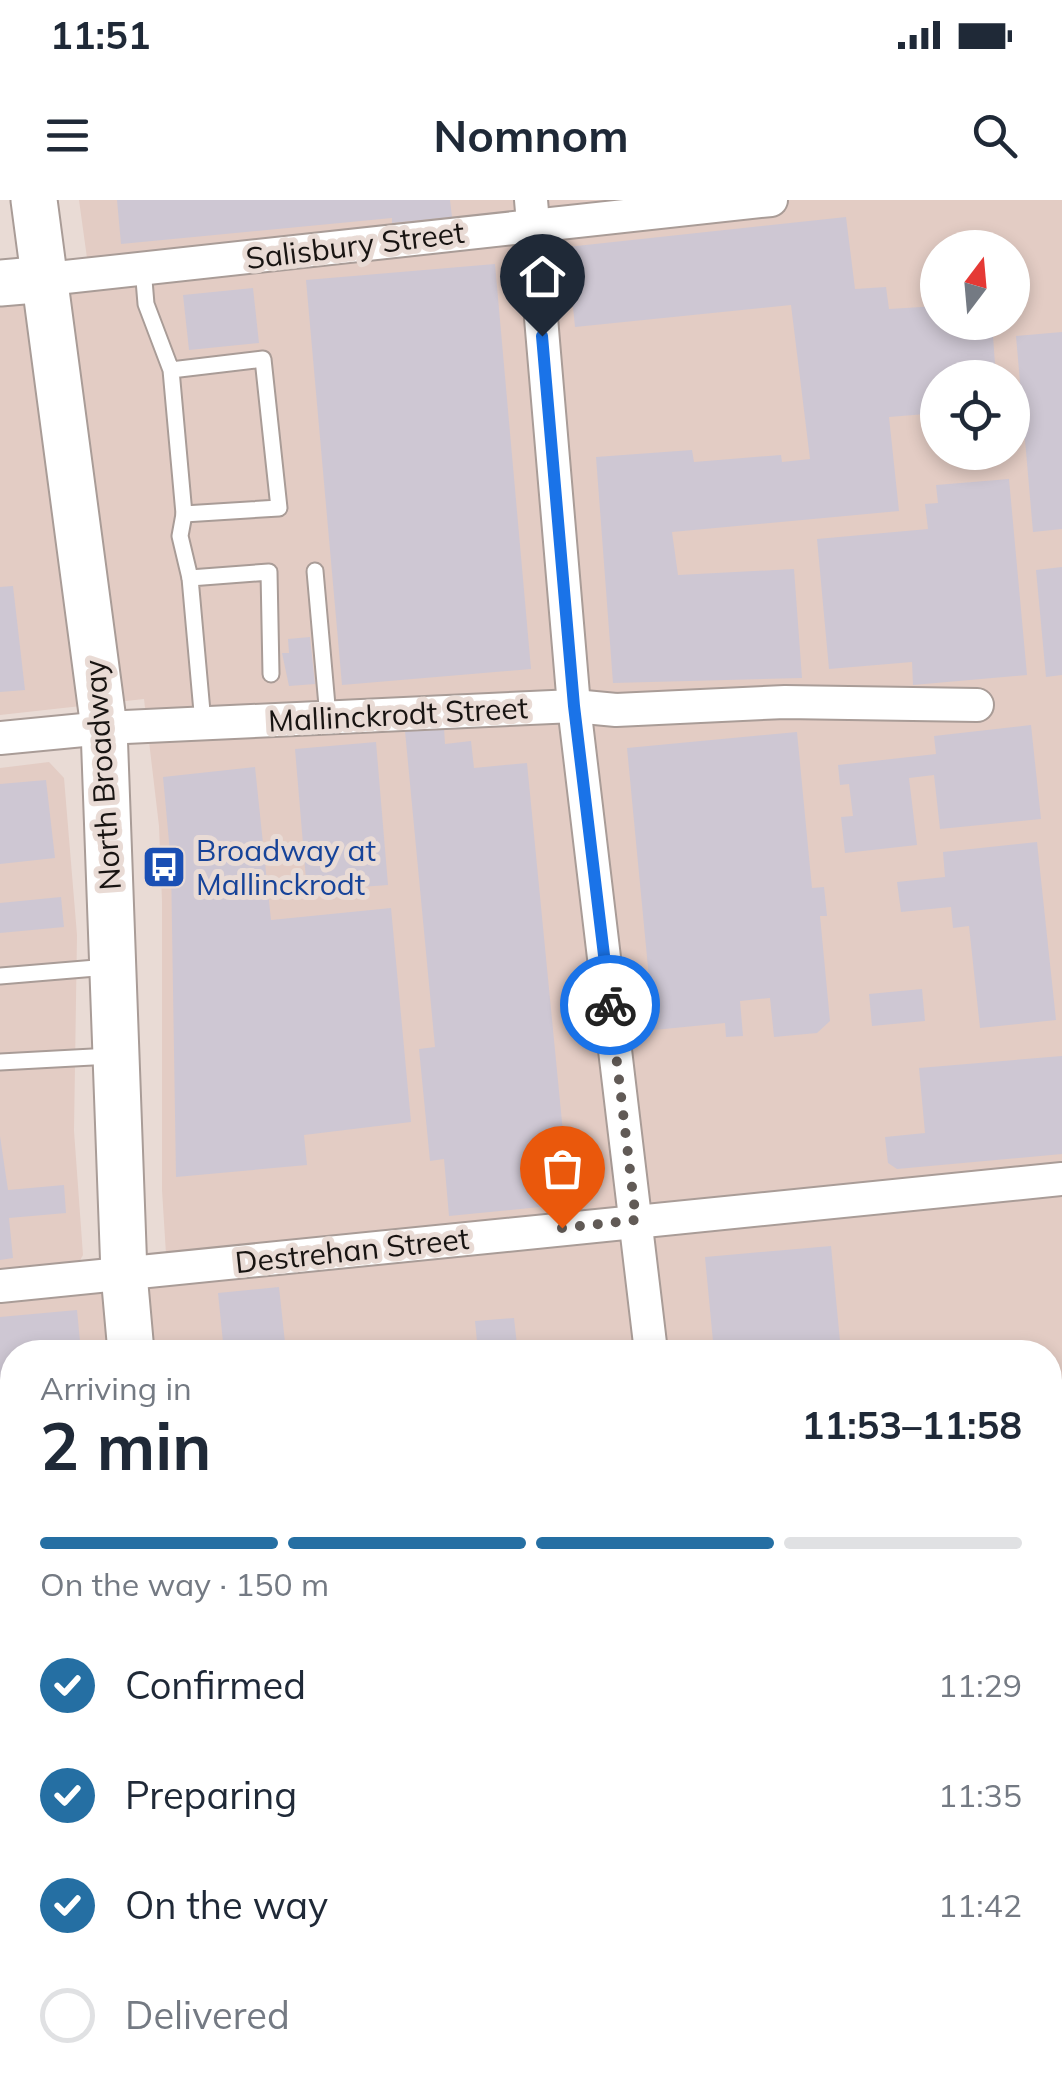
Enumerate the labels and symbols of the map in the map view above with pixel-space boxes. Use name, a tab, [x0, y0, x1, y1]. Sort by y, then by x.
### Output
street label: Salisbury Street	[244, 213, 466, 277]
north arrow	[920, 230, 1030, 340]
pin	[500, 234, 585, 337]
street label: North Broadway	[75, 658, 129, 892]
street label: Mallinckrodt Street	[267, 688, 529, 740]
place label: Broadway at Mallinckrodt	[196, 831, 376, 903]
bus stop icon: Broadway at Mallinckrodt	[141, 844, 187, 890]
courier	[560, 955, 660, 1055]
pin	[520, 1126, 605, 1229]
street label: Destrehan Street	[233, 1219, 471, 1281]

